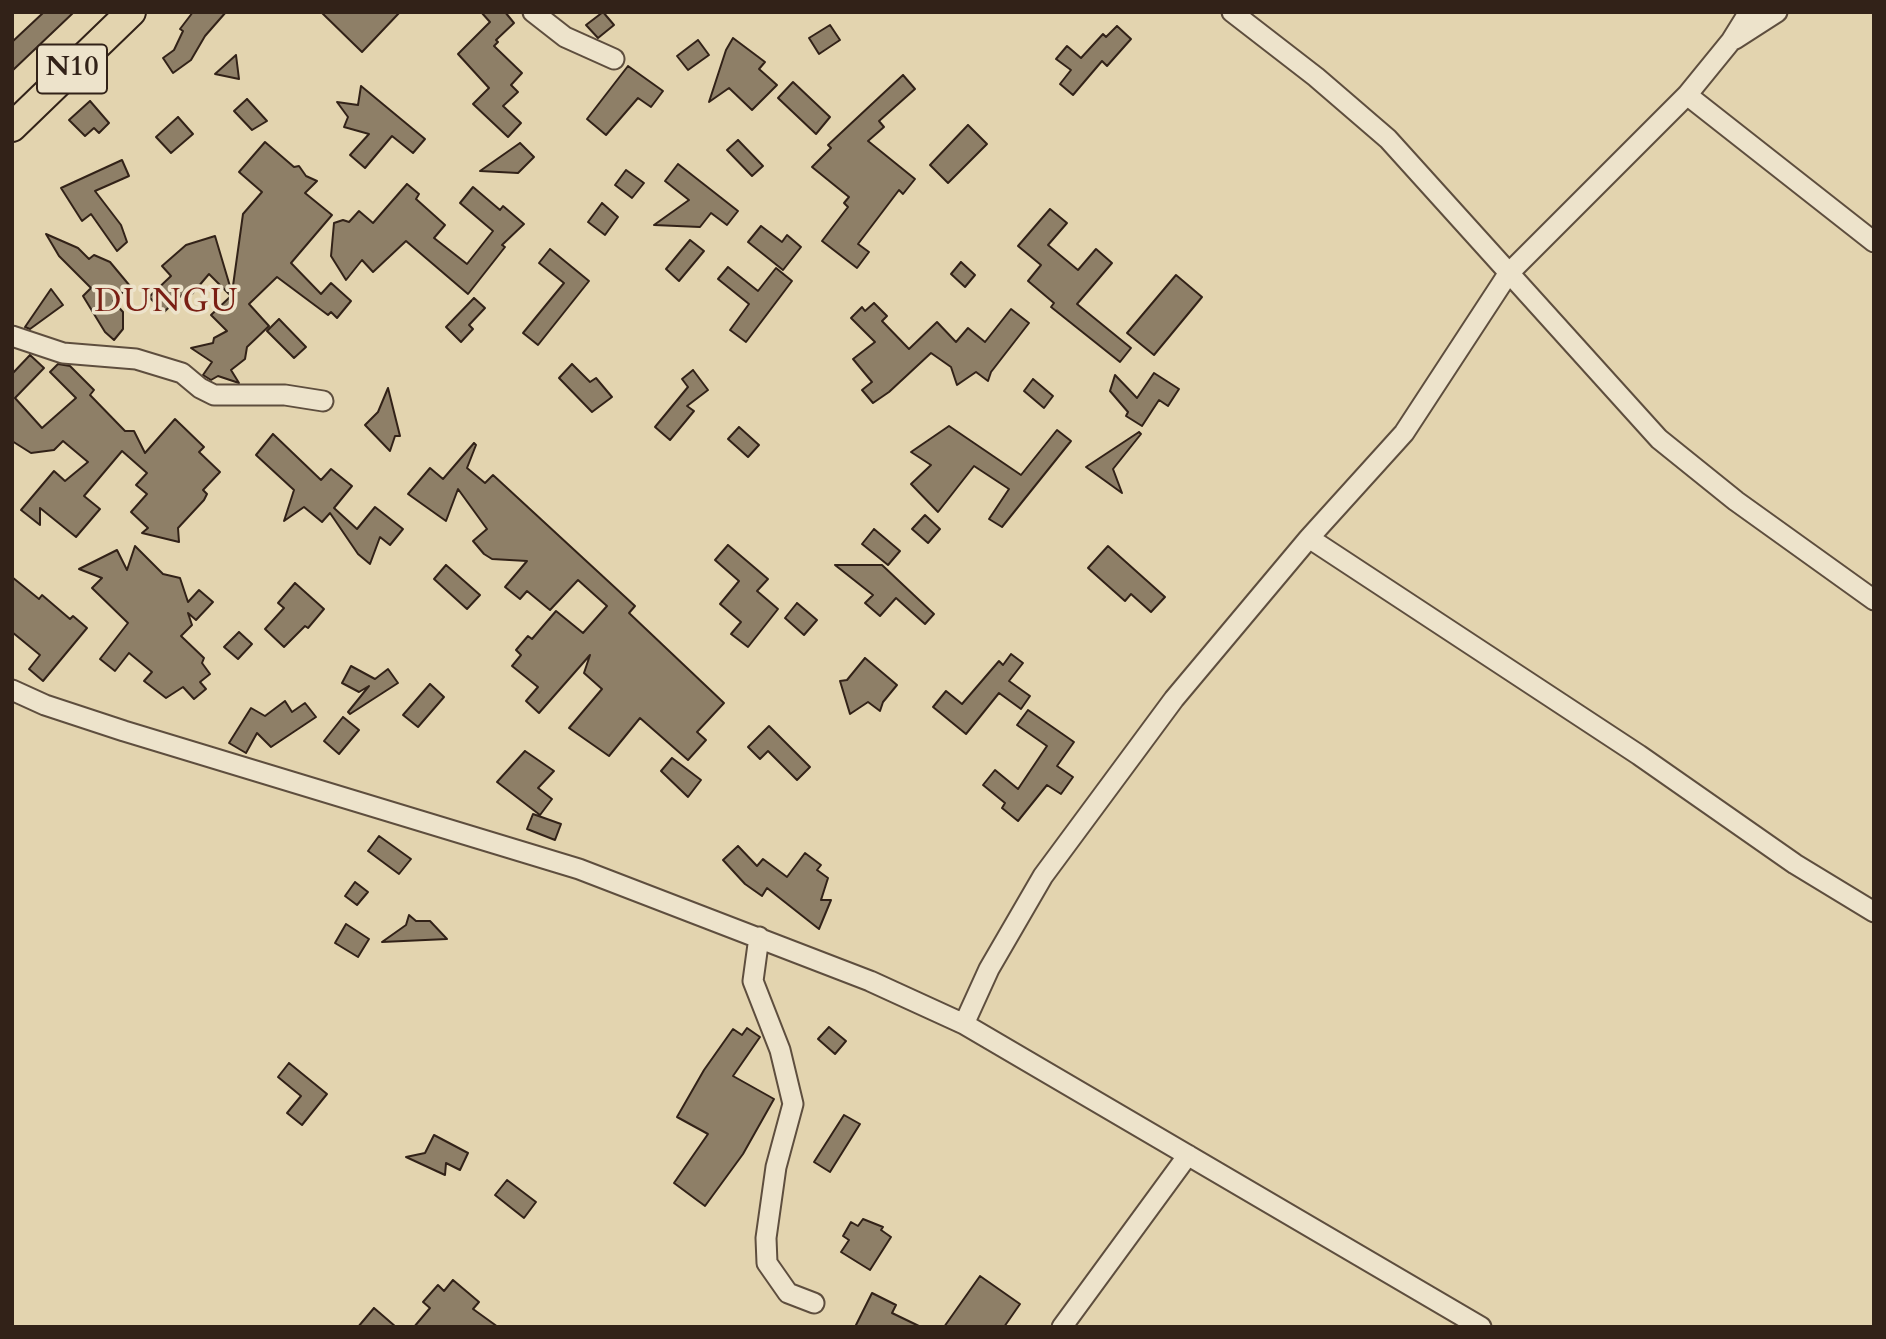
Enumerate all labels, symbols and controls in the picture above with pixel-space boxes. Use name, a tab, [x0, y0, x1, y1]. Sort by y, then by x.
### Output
road number: N10	[37, 44, 107, 94]
district label: DUNGU	[95, 283, 239, 323]

